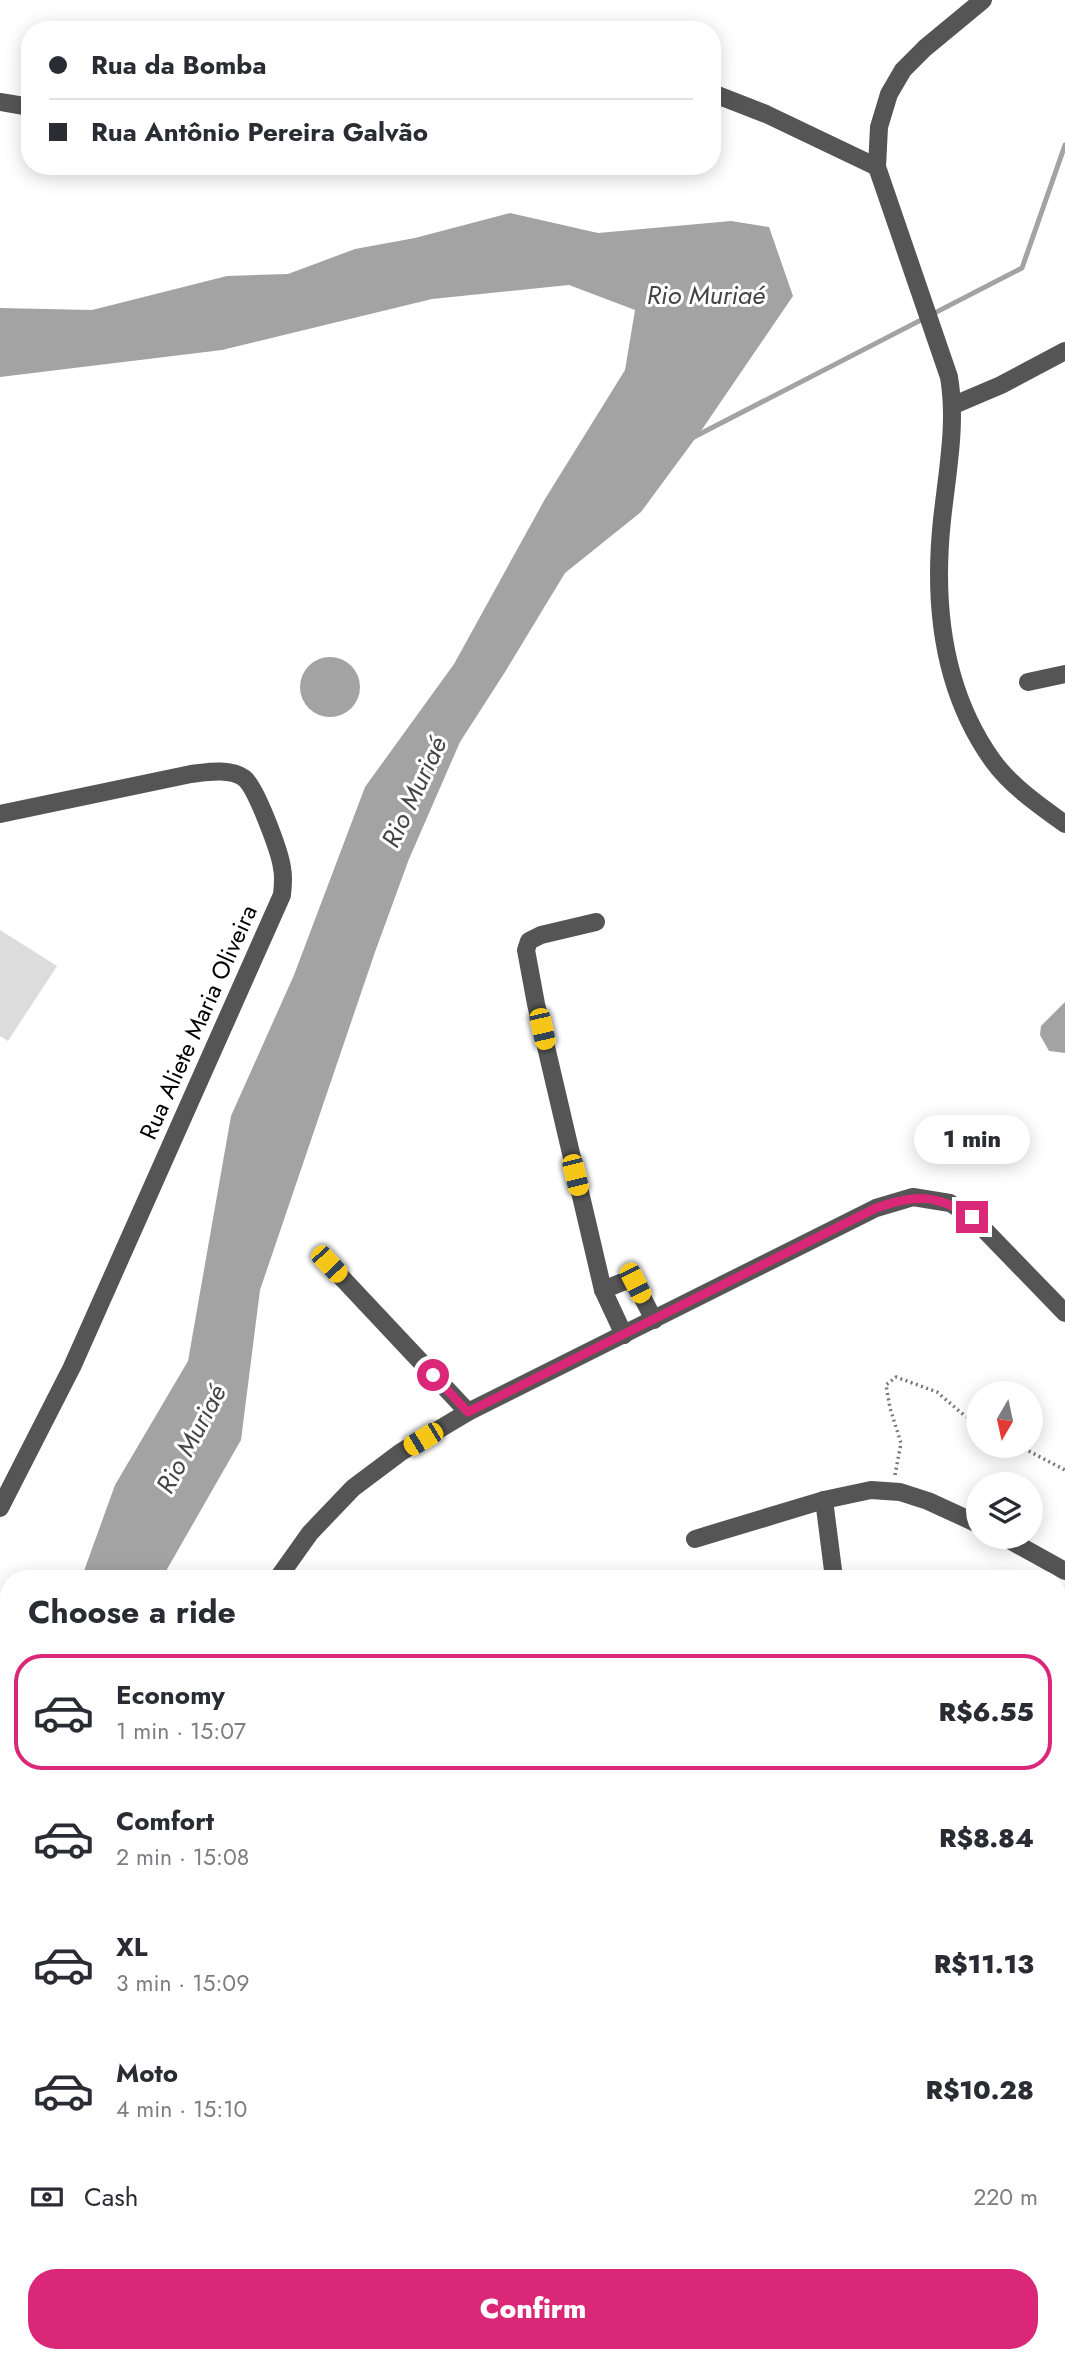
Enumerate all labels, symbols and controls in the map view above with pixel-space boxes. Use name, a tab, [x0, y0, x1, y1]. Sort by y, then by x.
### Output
text: Rua da Bomba	[91, 46, 266, 84]
text: Rua Antônio Pereira Galvão	[91, 113, 428, 151]
water label: Rio Muriaé	[647, 276, 766, 314]
water label: Rio Muriaé	[372, 729, 457, 854]
street label: Rua Aliete Maria Oliveira	[130, 899, 266, 1145]
car	[528, 1006, 557, 1052]
callout: 1 min	[914, 1116, 1030, 1164]
text: 1 min	[943, 1122, 1001, 1156]
car	[560, 1152, 591, 1198]
route end	[956, 1201, 988, 1233]
car	[307, 1241, 352, 1287]
car	[617, 1260, 654, 1306]
route start	[417, 1359, 449, 1391]
water label: Rio Muriaé	[146, 1377, 236, 1500]
north arrow	[966, 1381, 1043, 1458]
map controls	[966, 1381, 1043, 1549]
car	[400, 1419, 447, 1459]
button: layers	[966, 1472, 1043, 1549]
text: Choose a ride	[28, 1589, 236, 1635]
text: Economy	[116, 1676, 225, 1714]
icon: car	[32, 1681, 95, 1744]
text: R$6.55	[939, 1693, 1034, 1731]
text: 1 min · 15:07	[116, 1714, 246, 1748]
text: Comfort	[116, 1802, 214, 1840]
icon: car	[32, 1807, 95, 1870]
text: R$8.84	[939, 1819, 1034, 1857]
text: 2 min · 15:08	[116, 1840, 249, 1874]
text: XL	[116, 1928, 148, 1966]
icon: car	[32, 1933, 95, 1996]
text: R$11.13	[934, 1945, 1034, 1983]
text: 3 min · 15:09	[116, 1966, 249, 2000]
text: Moto	[116, 2054, 178, 2092]
icon: car	[32, 2059, 95, 2122]
text: R$10.28	[925, 2071, 1034, 2109]
text: 4 min · 15:10	[116, 2092, 247, 2126]
icon: cash	[28, 2178, 66, 2216]
text: Cash	[84, 2178, 138, 2216]
text: 220 m	[973, 2180, 1038, 2214]
button: Confirm	[28, 2269, 1038, 2349]

